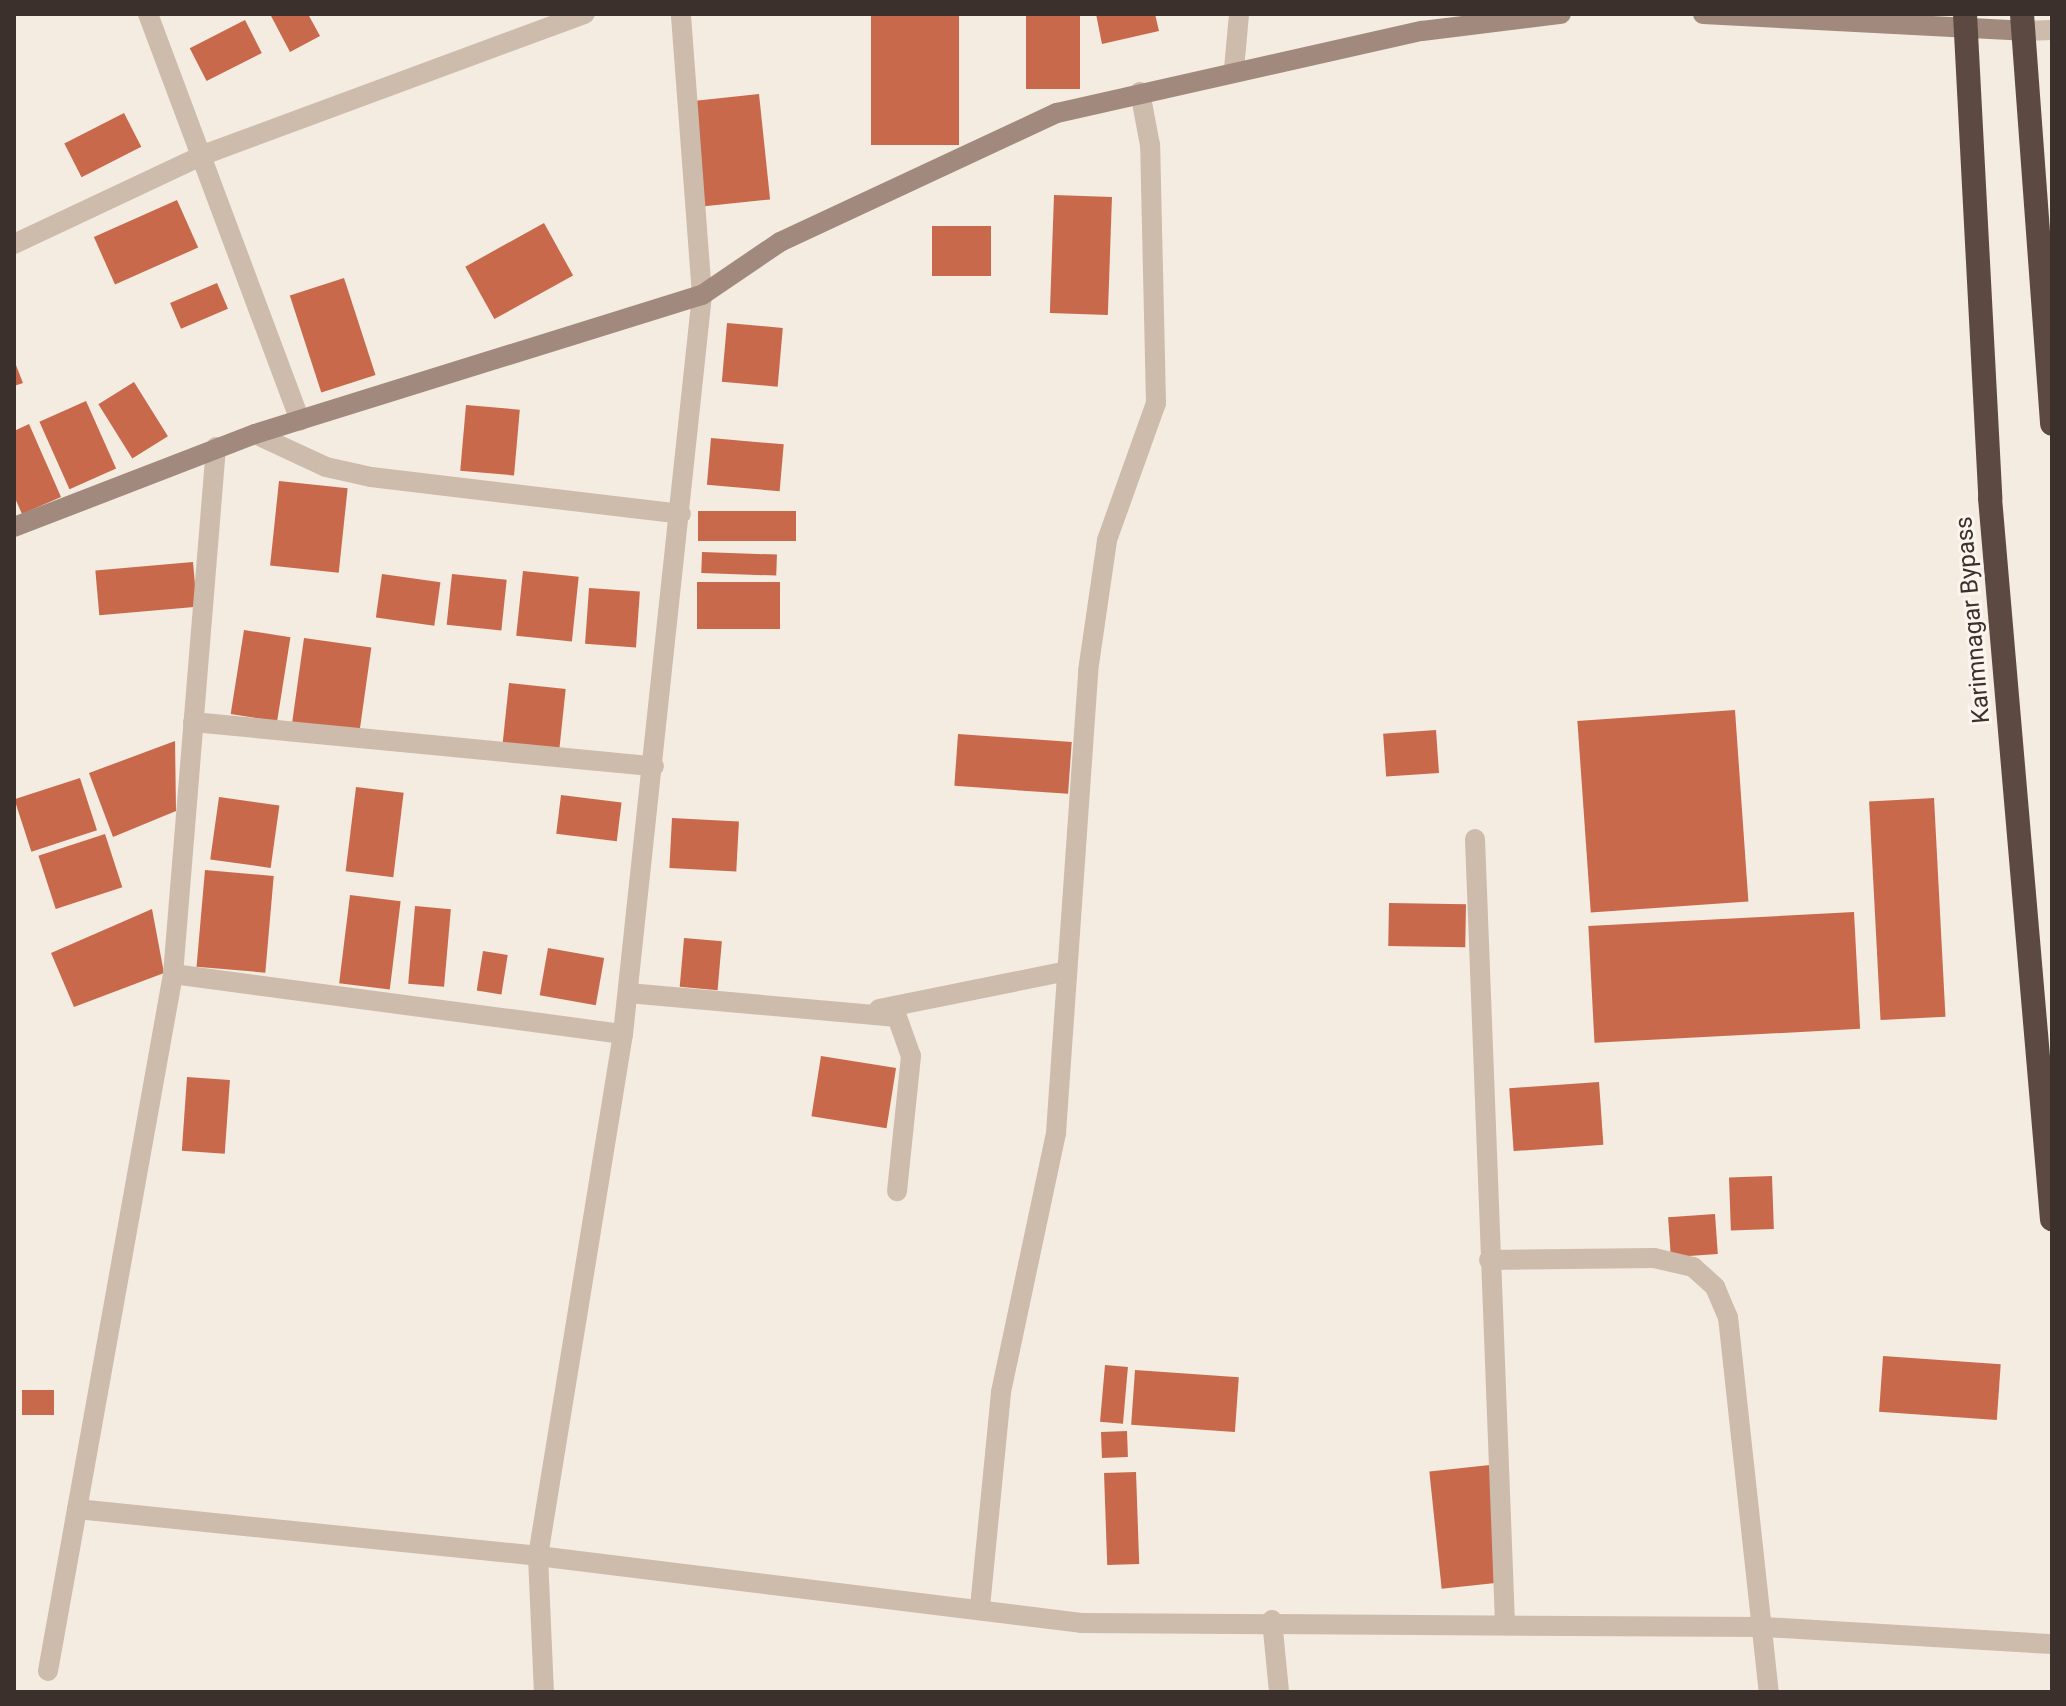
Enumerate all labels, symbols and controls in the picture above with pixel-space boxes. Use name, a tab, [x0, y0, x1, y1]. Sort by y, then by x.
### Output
street label: Karimnagar Bypass	[1950, 515, 1996, 725]

